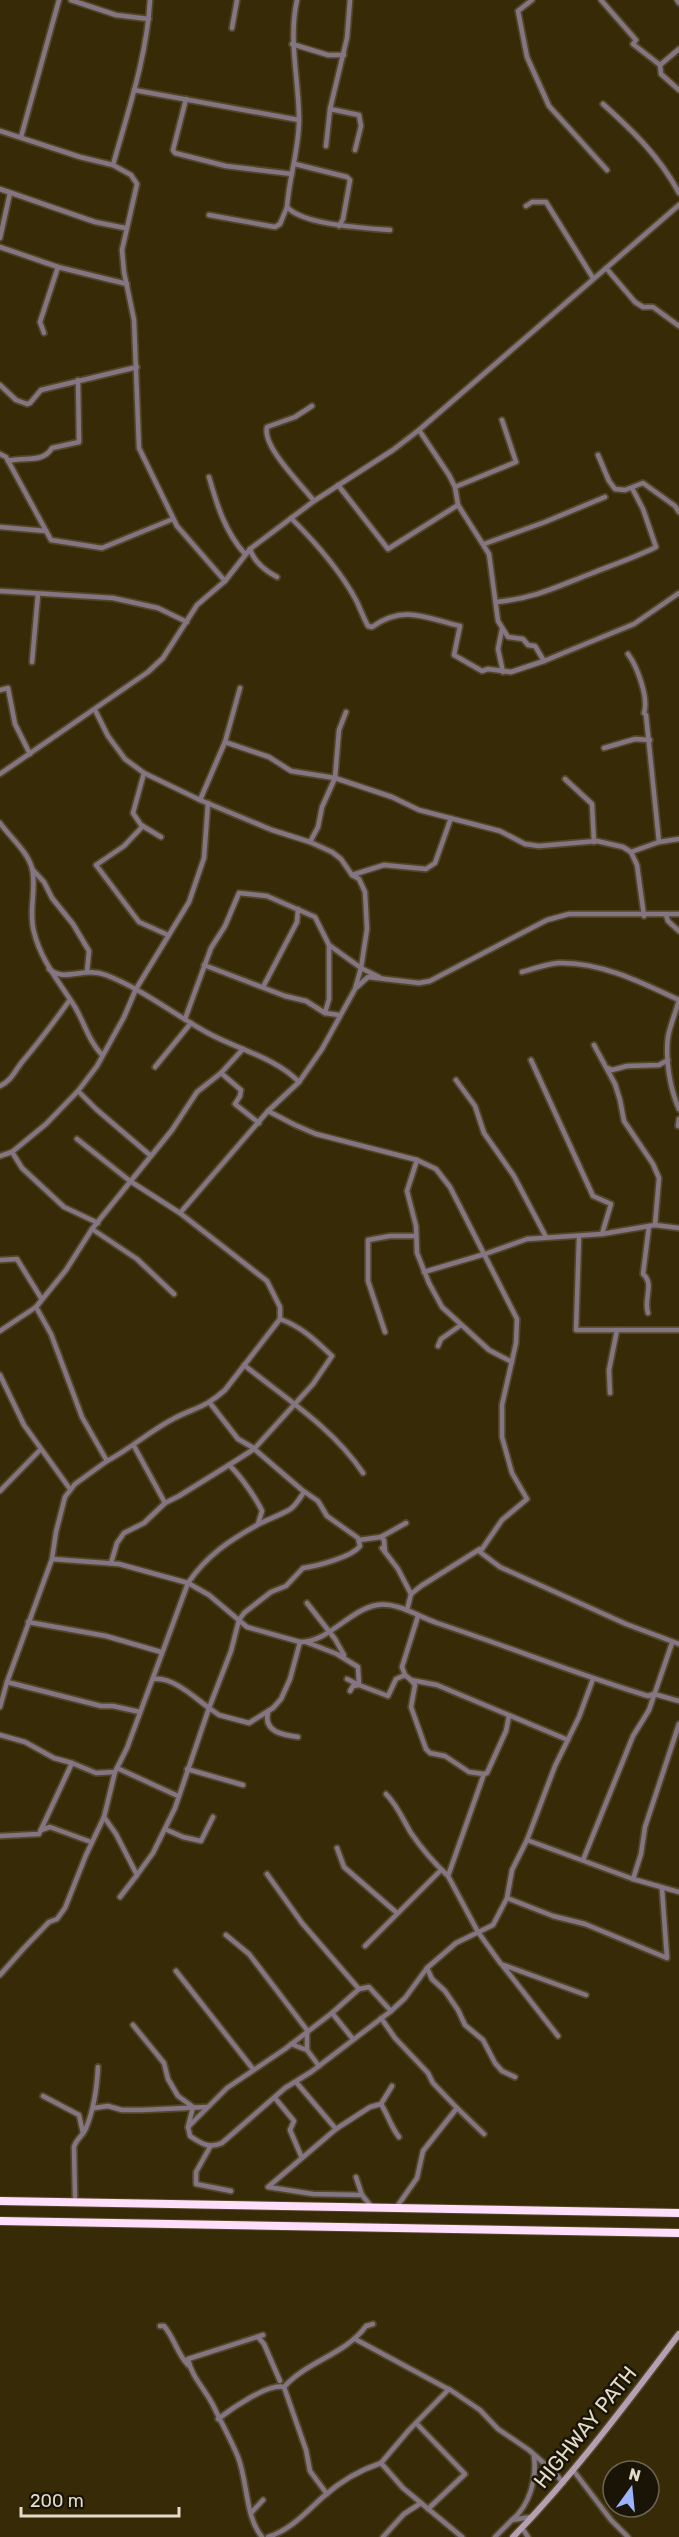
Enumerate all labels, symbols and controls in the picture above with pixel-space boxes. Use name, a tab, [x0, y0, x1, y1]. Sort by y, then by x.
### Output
street label: HIGHWAY PATH	[528, 2361, 642, 2493]
north arrow	[601, 2459, 661, 2519]
text: N	[627, 2464, 643, 2486]
scale bar	[21, 2480, 178, 2518]
text: 200 m	[30, 2490, 84, 2512]

